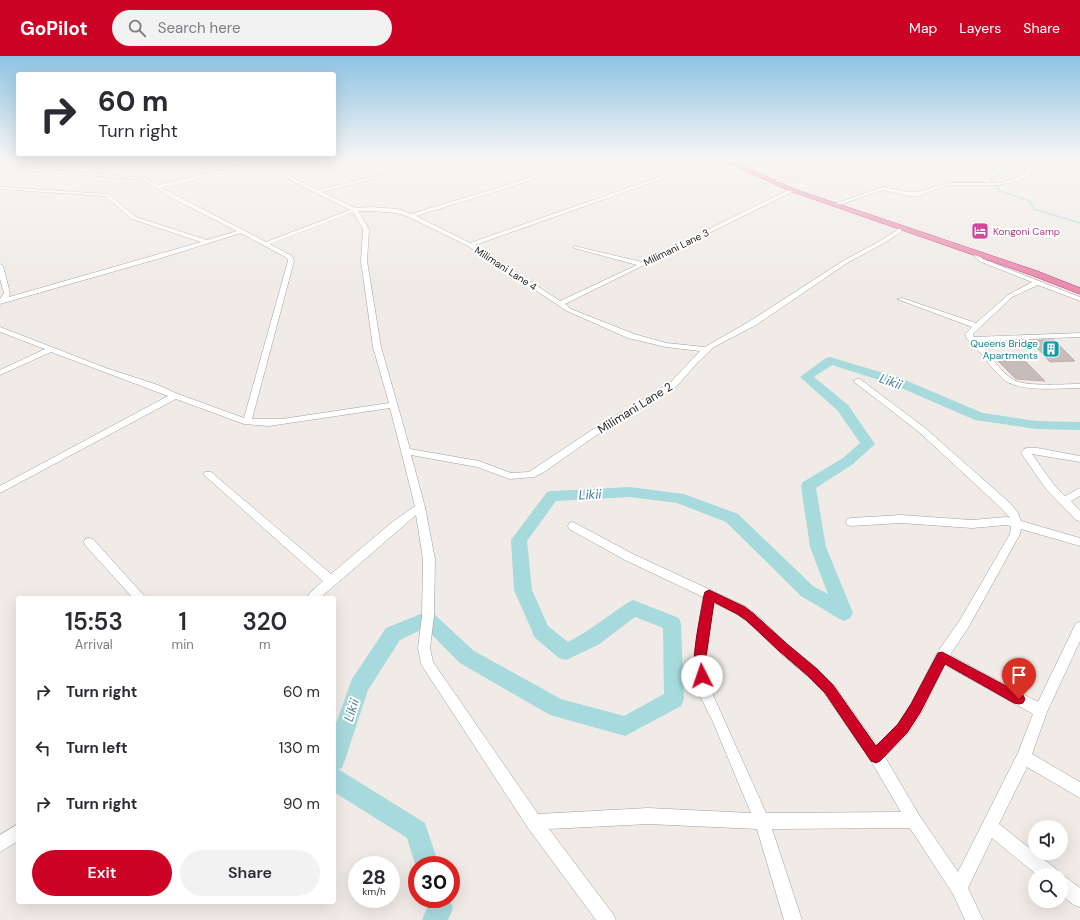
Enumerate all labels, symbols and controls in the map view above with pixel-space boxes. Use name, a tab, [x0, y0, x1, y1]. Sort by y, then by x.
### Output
search box	[112, 10, 392, 46]
text: GoPilot	[20, 16, 88, 41]
icon: search	[126, 17, 148, 39]
text: Search here	[158, 18, 241, 38]
text: Map	[909, 19, 937, 37]
text: Layers	[959, 19, 1001, 37]
text: Share	[1023, 19, 1060, 37]
text: 60 m	[98, 83, 168, 120]
icon: right	[32, 88, 84, 140]
text: Turn right	[98, 119, 178, 143]
hotel icon: Kongoni Camp	[970, 221, 990, 241]
place label: Kongoni Camp	[993, 225, 1060, 238]
street label: Milimani Lane 3	[641, 226, 711, 269]
street label: Milimani Lane 4	[472, 244, 539, 293]
place label: Queens Bridge Apartments	[970, 337, 1038, 362]
building icon: Queens Bridge Apartments	[1041, 339, 1061, 359]
water label: Likii	[877, 370, 905, 394]
street label: Milimani Lane 2	[595, 379, 676, 437]
water label: Likii	[578, 485, 603, 504]
text: 15:53	[65, 606, 123, 637]
text: 1	[178, 606, 187, 637]
text: 320	[242, 606, 287, 637]
text: Arrival	[75, 636, 113, 653]
text: min	[172, 636, 194, 653]
text: m	[259, 636, 271, 653]
position arrow	[681, 655, 723, 697]
pin	[1002, 658, 1036, 699]
icon: arrive	[1008, 664, 1030, 686]
icon: right	[32, 681, 54, 703]
text: Turn right	[66, 682, 137, 702]
text: 60 m	[283, 682, 320, 702]
water label: Likii	[340, 696, 363, 724]
icon: left	[32, 737, 54, 759]
text: Turn left	[66, 738, 127, 758]
text: 130 m	[279, 738, 320, 758]
icon: right	[32, 793, 54, 815]
text: Turn right	[66, 794, 137, 814]
text: 90 m	[283, 794, 320, 814]
map controls	[1028, 820, 1068, 908]
button: sound	[1028, 820, 1068, 860]
button: Exit	[32, 850, 172, 896]
button: Share	[180, 850, 320, 896]
speed limit sign: 30	[408, 856, 460, 908]
text: 28	[362, 864, 386, 890]
button: search	[1028, 868, 1068, 908]
text: km/h	[362, 885, 386, 898]

